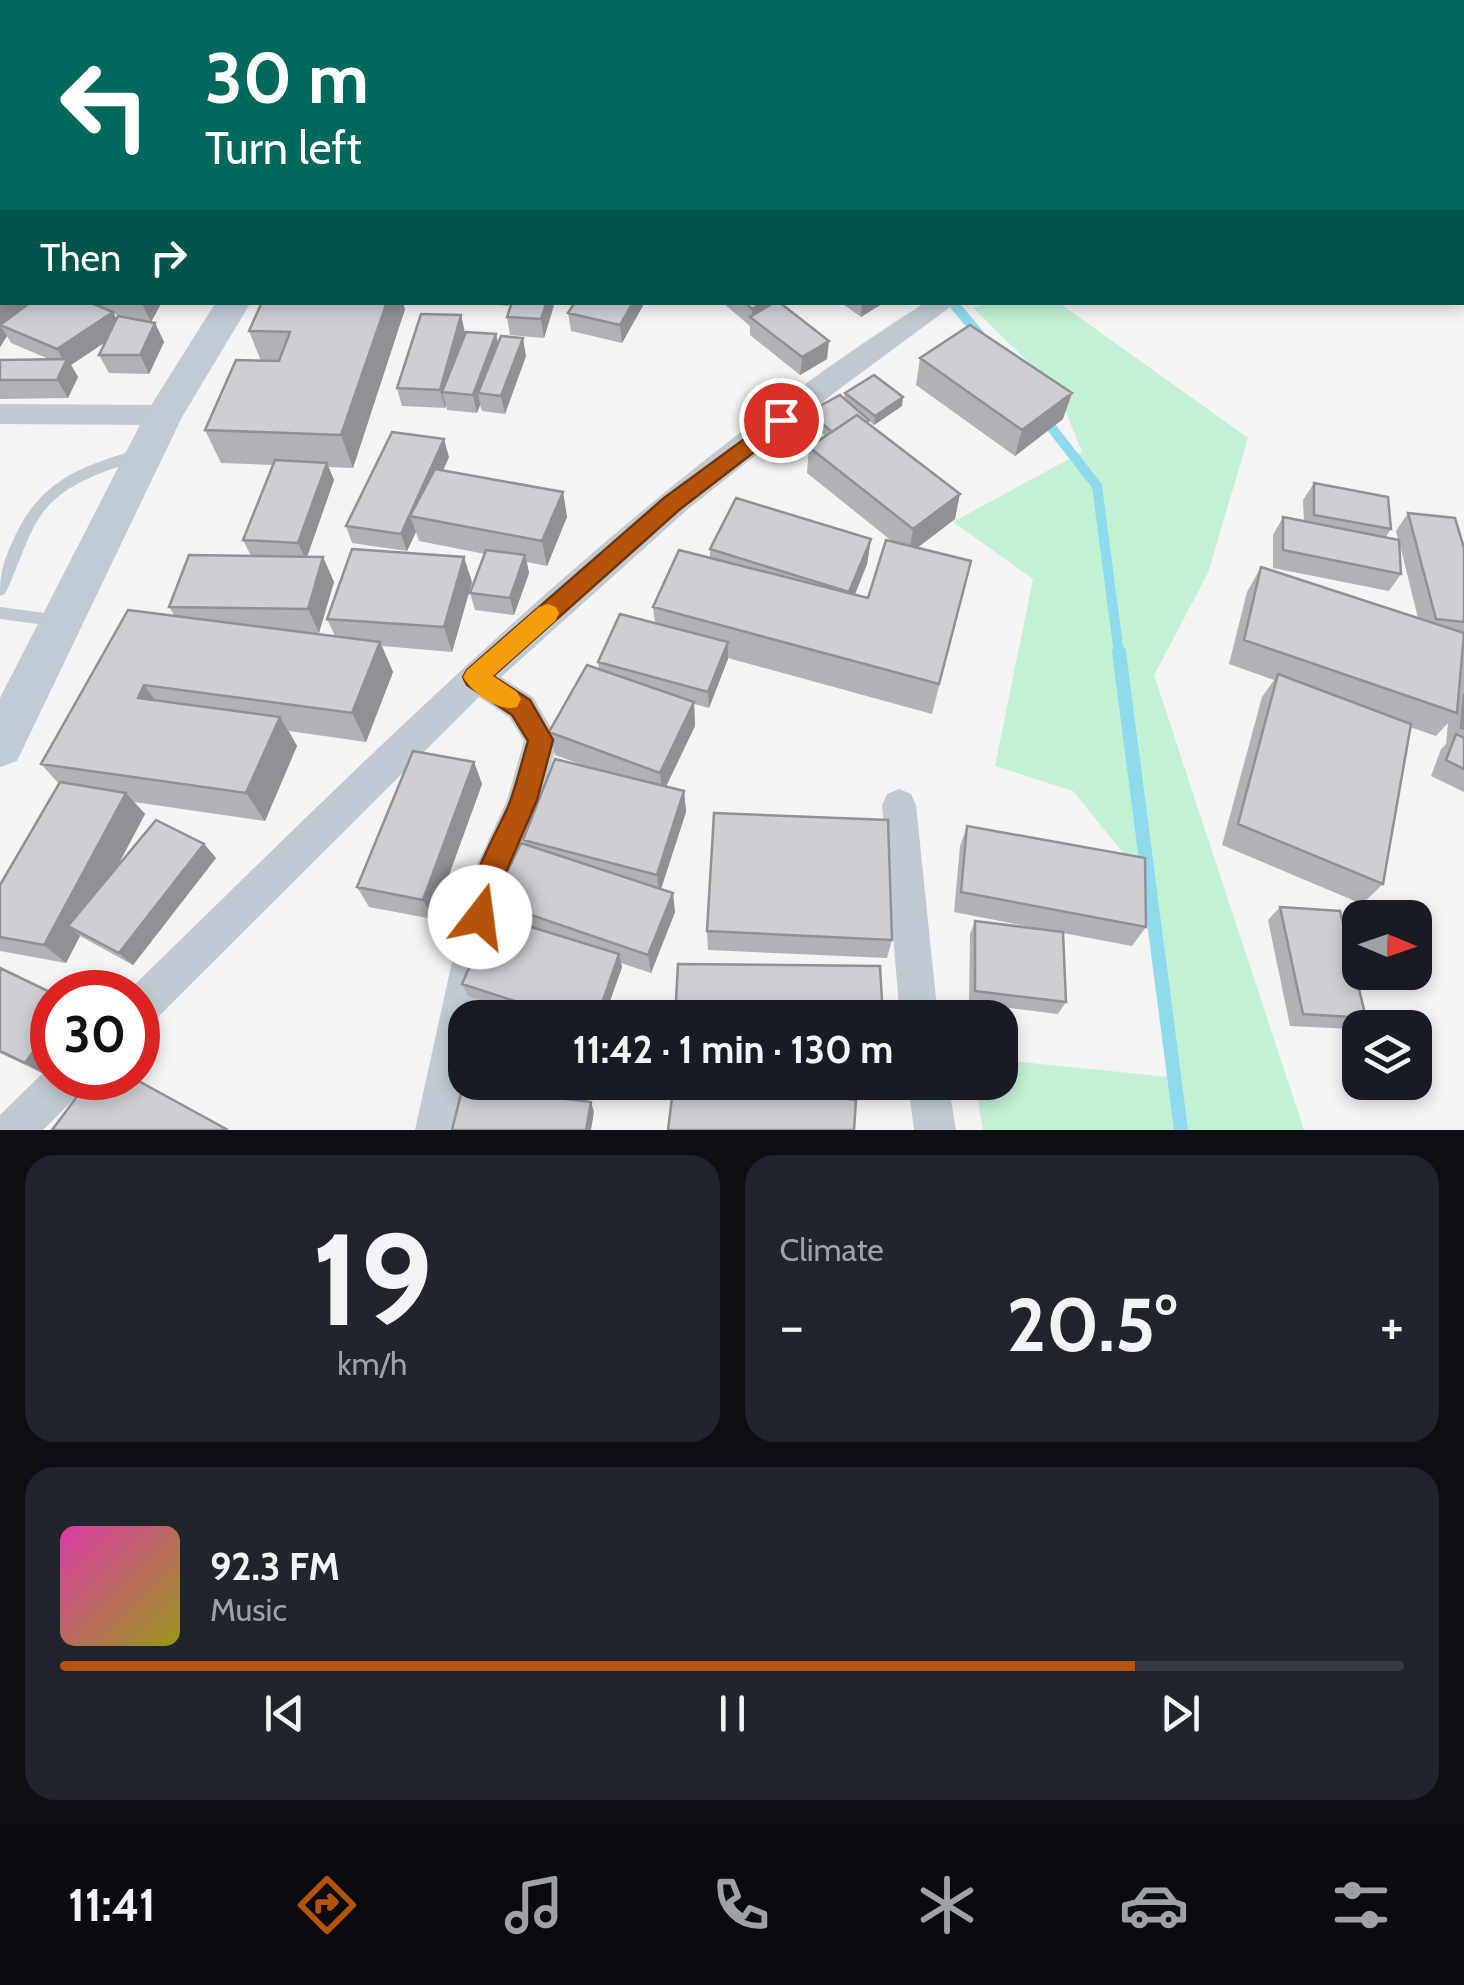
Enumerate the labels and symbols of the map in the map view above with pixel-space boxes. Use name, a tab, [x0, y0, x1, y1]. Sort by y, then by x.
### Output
pin	[739, 378, 824, 463]
position arrow	[428, 865, 532, 969]
north arrow	[1342, 900, 1432, 990]
speed limit sign: 30	[30, 970, 160, 1100]

